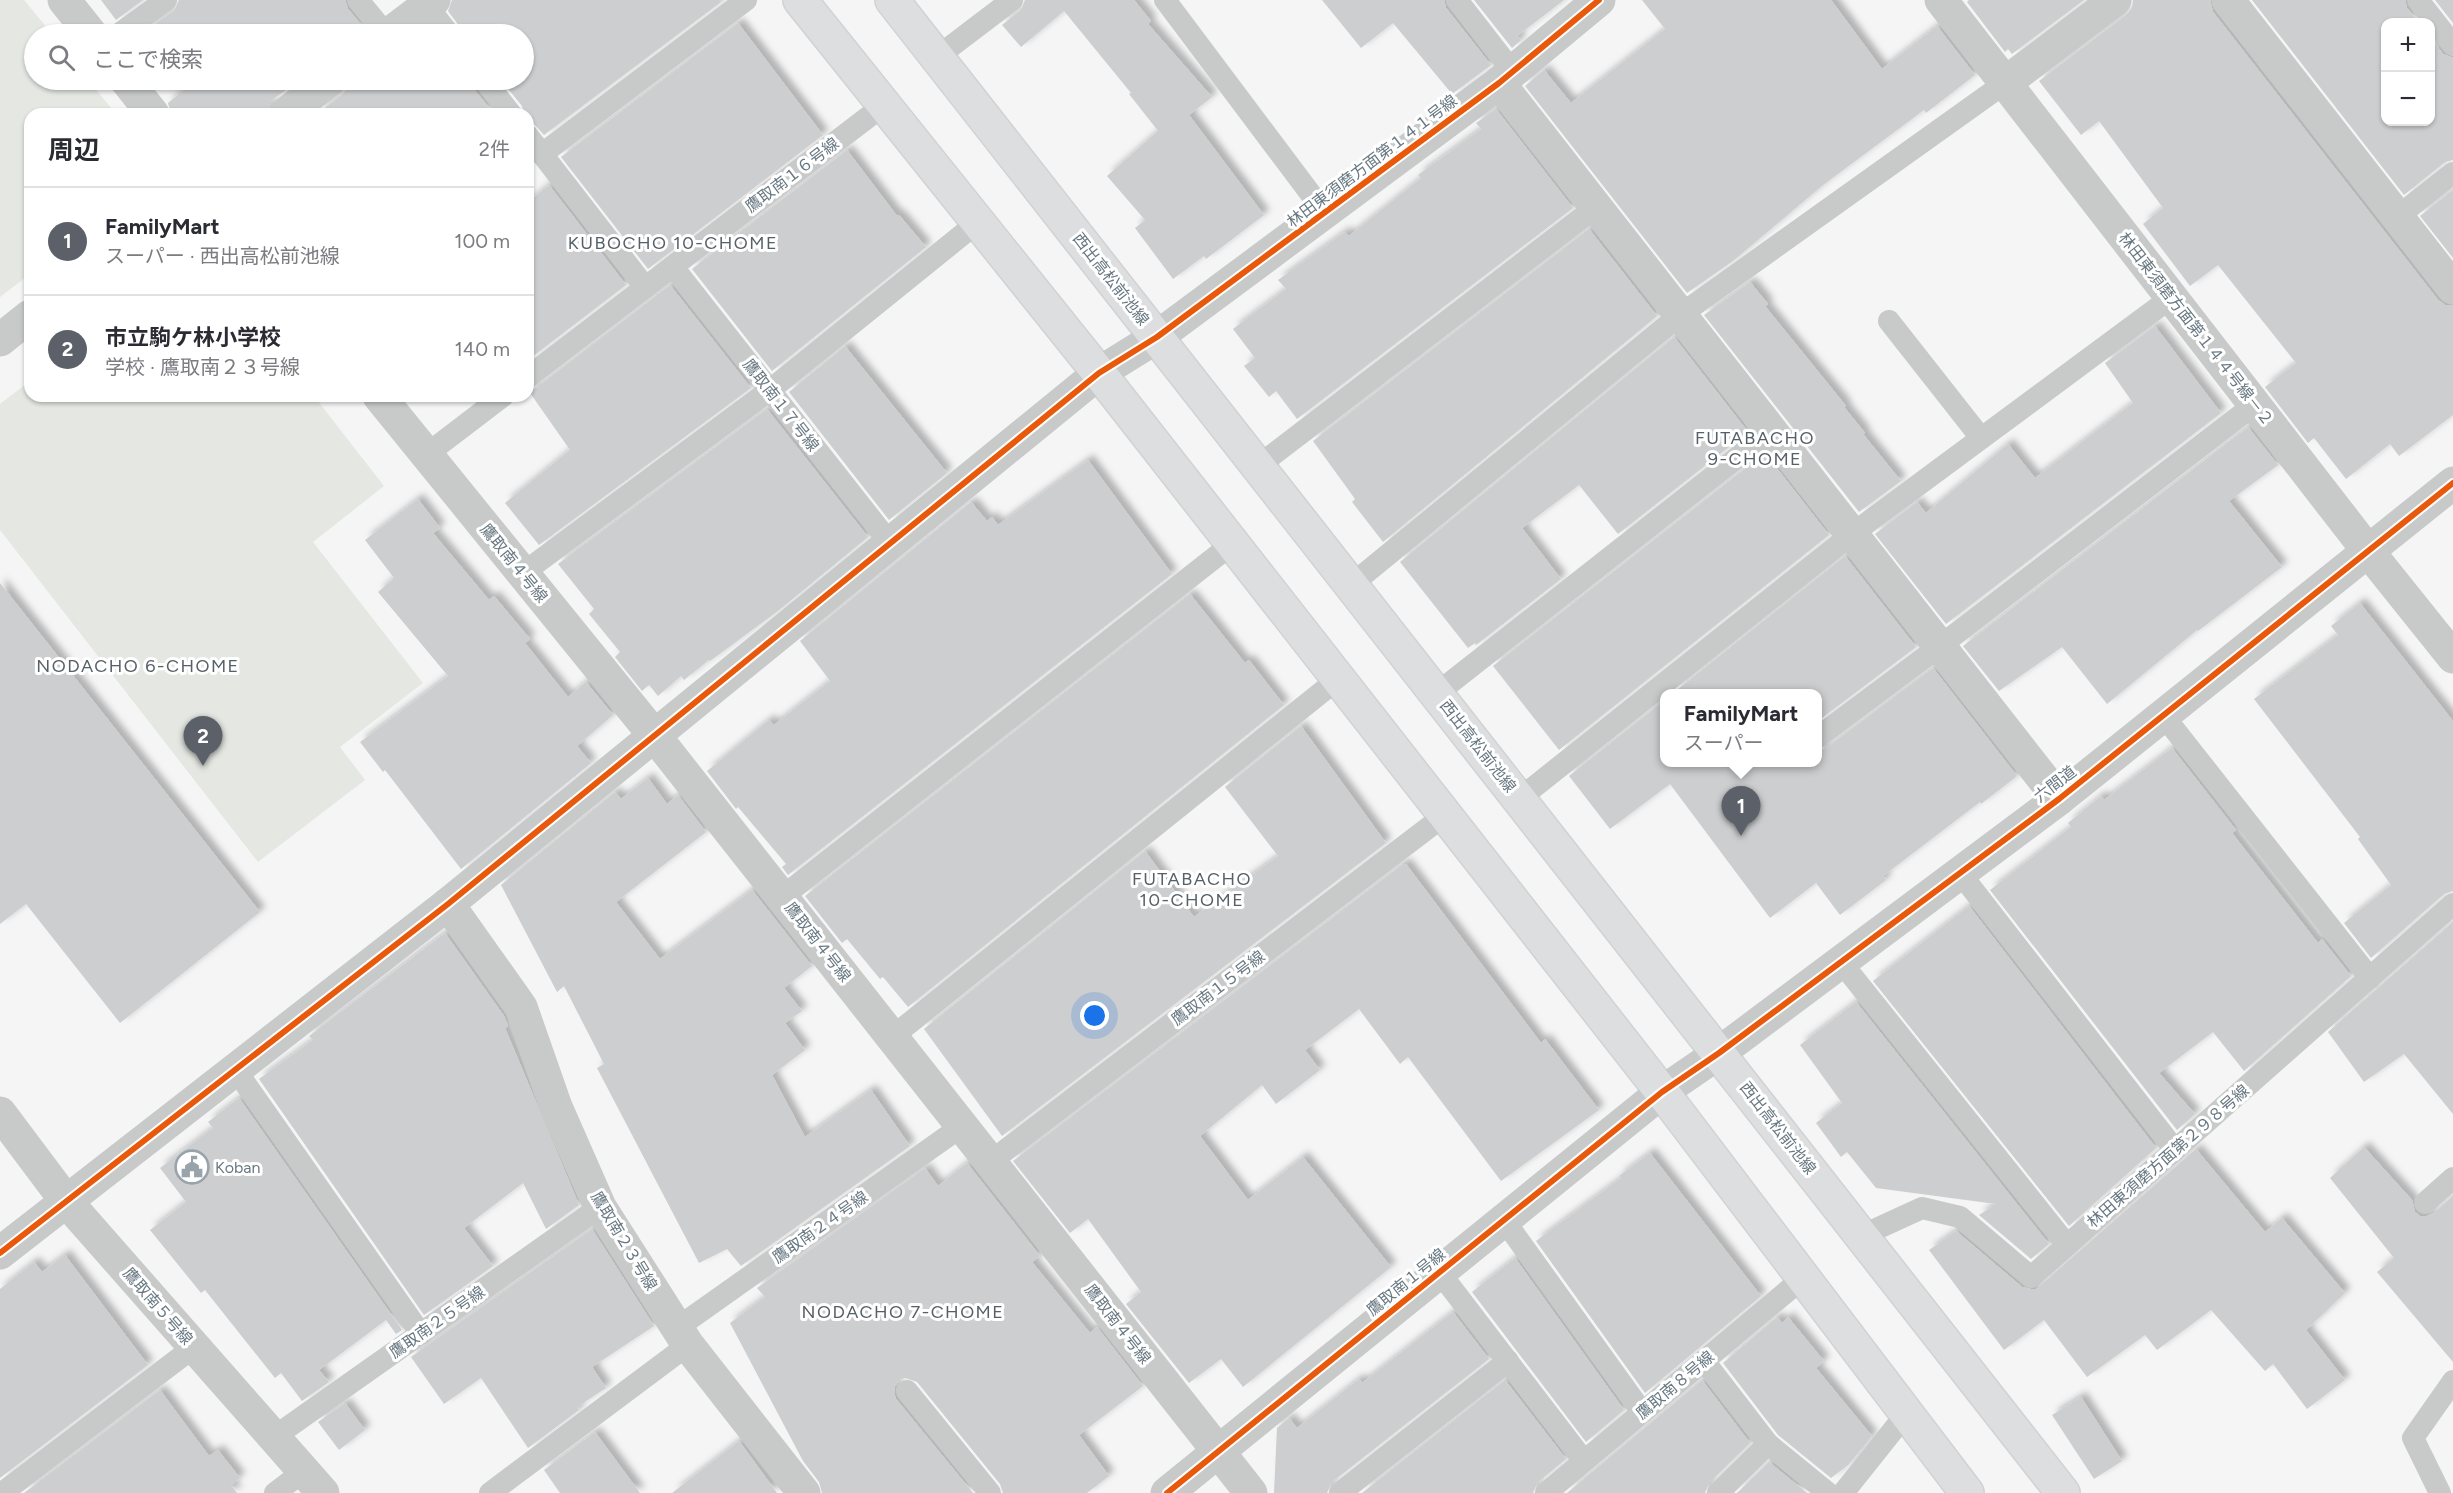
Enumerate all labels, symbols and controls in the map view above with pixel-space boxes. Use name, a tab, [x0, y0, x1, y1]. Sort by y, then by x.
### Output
map controls	[2381, 18, 2435, 126]
button: +	[2381, 18, 2435, 72]
search box	[24, 24, 534, 90]
icon: search	[45, 41, 78, 74]
text: ここで検索	[93, 46, 203, 73]
button: −	[2381, 72, 2435, 126]
street label: 林田東須磨方面第１４１号線	[1283, 91, 1461, 231]
text: 周辺	[48, 134, 100, 166]
street label: 鷹取南１６号線	[742, 134, 842, 216]
text: 2件	[479, 137, 510, 161]
text: FamilyMart	[105, 213, 220, 240]
text: 1	[63, 229, 72, 253]
text: 100 m	[454, 229, 510, 253]
street label: 西出高松前池線	[1069, 229, 1153, 329]
street label: 林田東須磨方面第１４４号線－２	[2115, 229, 2277, 429]
district label: KUBOCHO 10-CHOME	[568, 232, 778, 254]
text: スーパー · 西出高松前池線	[105, 244, 340, 268]
text: 市立駒ケ林小学校	[105, 324, 281, 351]
text: 2	[62, 337, 73, 361]
text: 140 m	[455, 337, 510, 361]
text: 学校 · 鷹取南２３号線	[105, 355, 300, 379]
street label: 鷹取南１７号線	[739, 355, 823, 455]
district label: FUTABACHO 9-CHOME	[1695, 427, 1815, 470]
street label: 鷹取南４号線	[476, 520, 552, 606]
district label: NODACHO 6-CHOME	[36, 655, 240, 677]
popup	[1660, 689, 1822, 767]
street label: 西出高松前池線	[1436, 696, 1520, 796]
text: FamilyMart	[1684, 700, 1798, 727]
pin: 2	[184, 716, 222, 766]
text: スーパー	[1684, 731, 1764, 755]
street label: 六間道	[2030, 762, 2080, 806]
pin: 1	[1722, 786, 1760, 836]
district label: FUTABACHO 10-CHOME	[1132, 868, 1252, 911]
street label: 鷹取南４号線	[781, 898, 855, 986]
street label: 鷹取南１５号線	[1168, 947, 1268, 1029]
your location	[1080, 1001, 1109, 1030]
street label: 西出高松前池線	[1736, 1078, 1820, 1178]
street label: 林田東須磨方面第２９８号線	[2083, 1081, 2253, 1231]
public building icon: Koban	[174, 1149, 210, 1185]
place label: Koban	[215, 1158, 260, 1177]
street label: 鷹取南２４号線	[769, 1187, 871, 1267]
street label: 鷹取南２３号線	[587, 1188, 661, 1294]
street label: 鷹取南１号線	[1363, 1244, 1449, 1320]
street label: 鷹取南５号線	[119, 1264, 197, 1348]
street label: 鷹取南４号線	[1081, 1280, 1155, 1368]
street label: 鷹取南２５号線	[386, 1282, 488, 1362]
district label: NODACHO 7-CHOME	[801, 1301, 1005, 1323]
street label: 鷹取南８号線	[1632, 1347, 1718, 1423]

